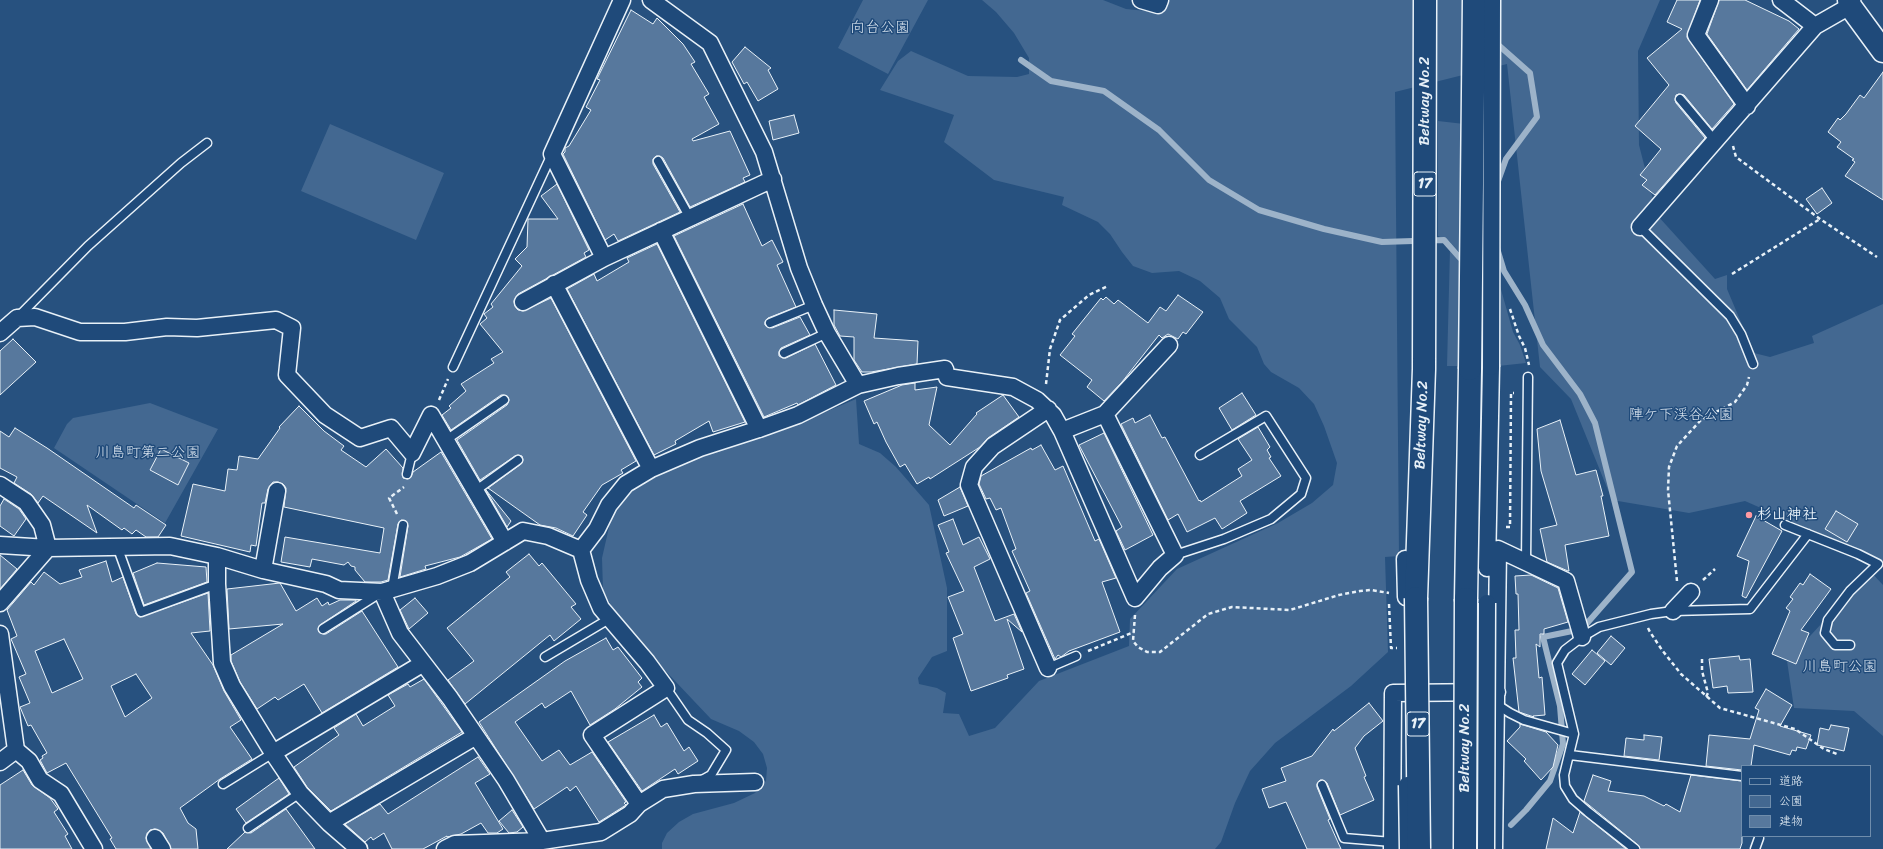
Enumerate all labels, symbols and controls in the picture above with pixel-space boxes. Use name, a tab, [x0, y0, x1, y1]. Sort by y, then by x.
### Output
park label: 向台公園	[850, 19, 910, 37]
street label: Beltway No.2	[1416, 57, 1434, 145]
road number: 17	[1414, 172, 1436, 196]
street label: Beltway No.2	[1411, 380, 1433, 470]
park label: 陣ケ下渓谷公園	[1629, 406, 1733, 424]
park label: 川島町第二公園	[96, 444, 200, 462]
place label: 杉山神社	[1757, 506, 1817, 524]
marker: 杉山神社	[1744, 510, 1754, 520]
park label: 川島町公園	[1803, 658, 1877, 676]
street label: Beltway No.2	[1456, 704, 1474, 792]
road number: 17	[1407, 712, 1429, 736]
legend	[1741, 765, 1871, 837]
text: 道路	[1779, 770, 1803, 792]
text: 公園	[1779, 790, 1803, 812]
text: 建物	[1779, 810, 1803, 832]

